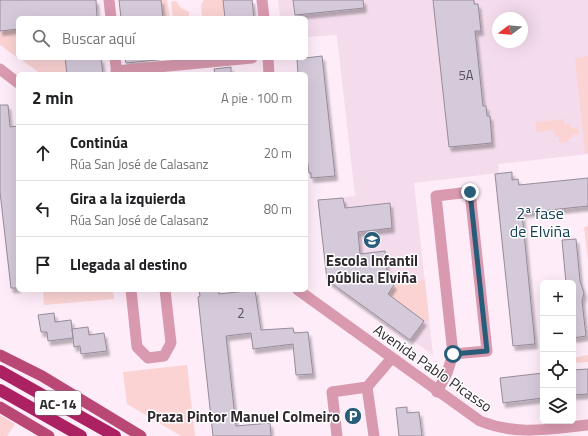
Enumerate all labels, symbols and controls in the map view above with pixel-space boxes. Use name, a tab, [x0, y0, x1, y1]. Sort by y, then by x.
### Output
north arrow	[492, 12, 528, 48]
search box	[16, 16, 308, 60]
icon: search	[30, 27, 52, 49]
text: Buscar aquí	[62, 27, 135, 50]
house number: 5A	[458, 65, 474, 85]
text: 2 min	[32, 85, 73, 111]
text: A pie · 100 m	[221, 88, 292, 108]
text: Continúa	[70, 131, 128, 154]
icon: ahead	[32, 142, 54, 164]
text: 20 m	[264, 143, 292, 163]
text: Rúa San José de Calasanz	[70, 154, 209, 174]
route end	[461, 183, 479, 201]
text: Gira a la izquierda	[70, 187, 186, 210]
icon: left	[32, 198, 54, 220]
text: 80 m	[264, 199, 292, 219]
district label: 2ª fase de Elviña	[510, 201, 570, 243]
text: Rúa San José de Calasanz	[70, 210, 209, 230]
school or university icon: Escola Infantil pública Elviña	[362, 230, 382, 250]
place label: Escola Infantil pública Elviña	[326, 249, 418, 289]
text: Llegada al destino	[70, 253, 187, 276]
icon: arrive	[32, 254, 54, 276]
map controls	[540, 280, 576, 424]
button: +	[540, 280, 576, 316]
house number: 2	[237, 303, 245, 323]
button: −	[540, 316, 576, 352]
street label: Avenida Pablo Picasso	[369, 318, 497, 418]
route start	[444, 345, 462, 363]
button: locate	[540, 352, 576, 388]
button: layers	[540, 388, 576, 424]
road number: AC-14	[35, 391, 81, 415]
place label: Praza Pintor Manuel Colmeiro	[147, 405, 340, 428]
parking icon: Praza Pintor Manuel Colmeiro	[343, 406, 363, 426]

